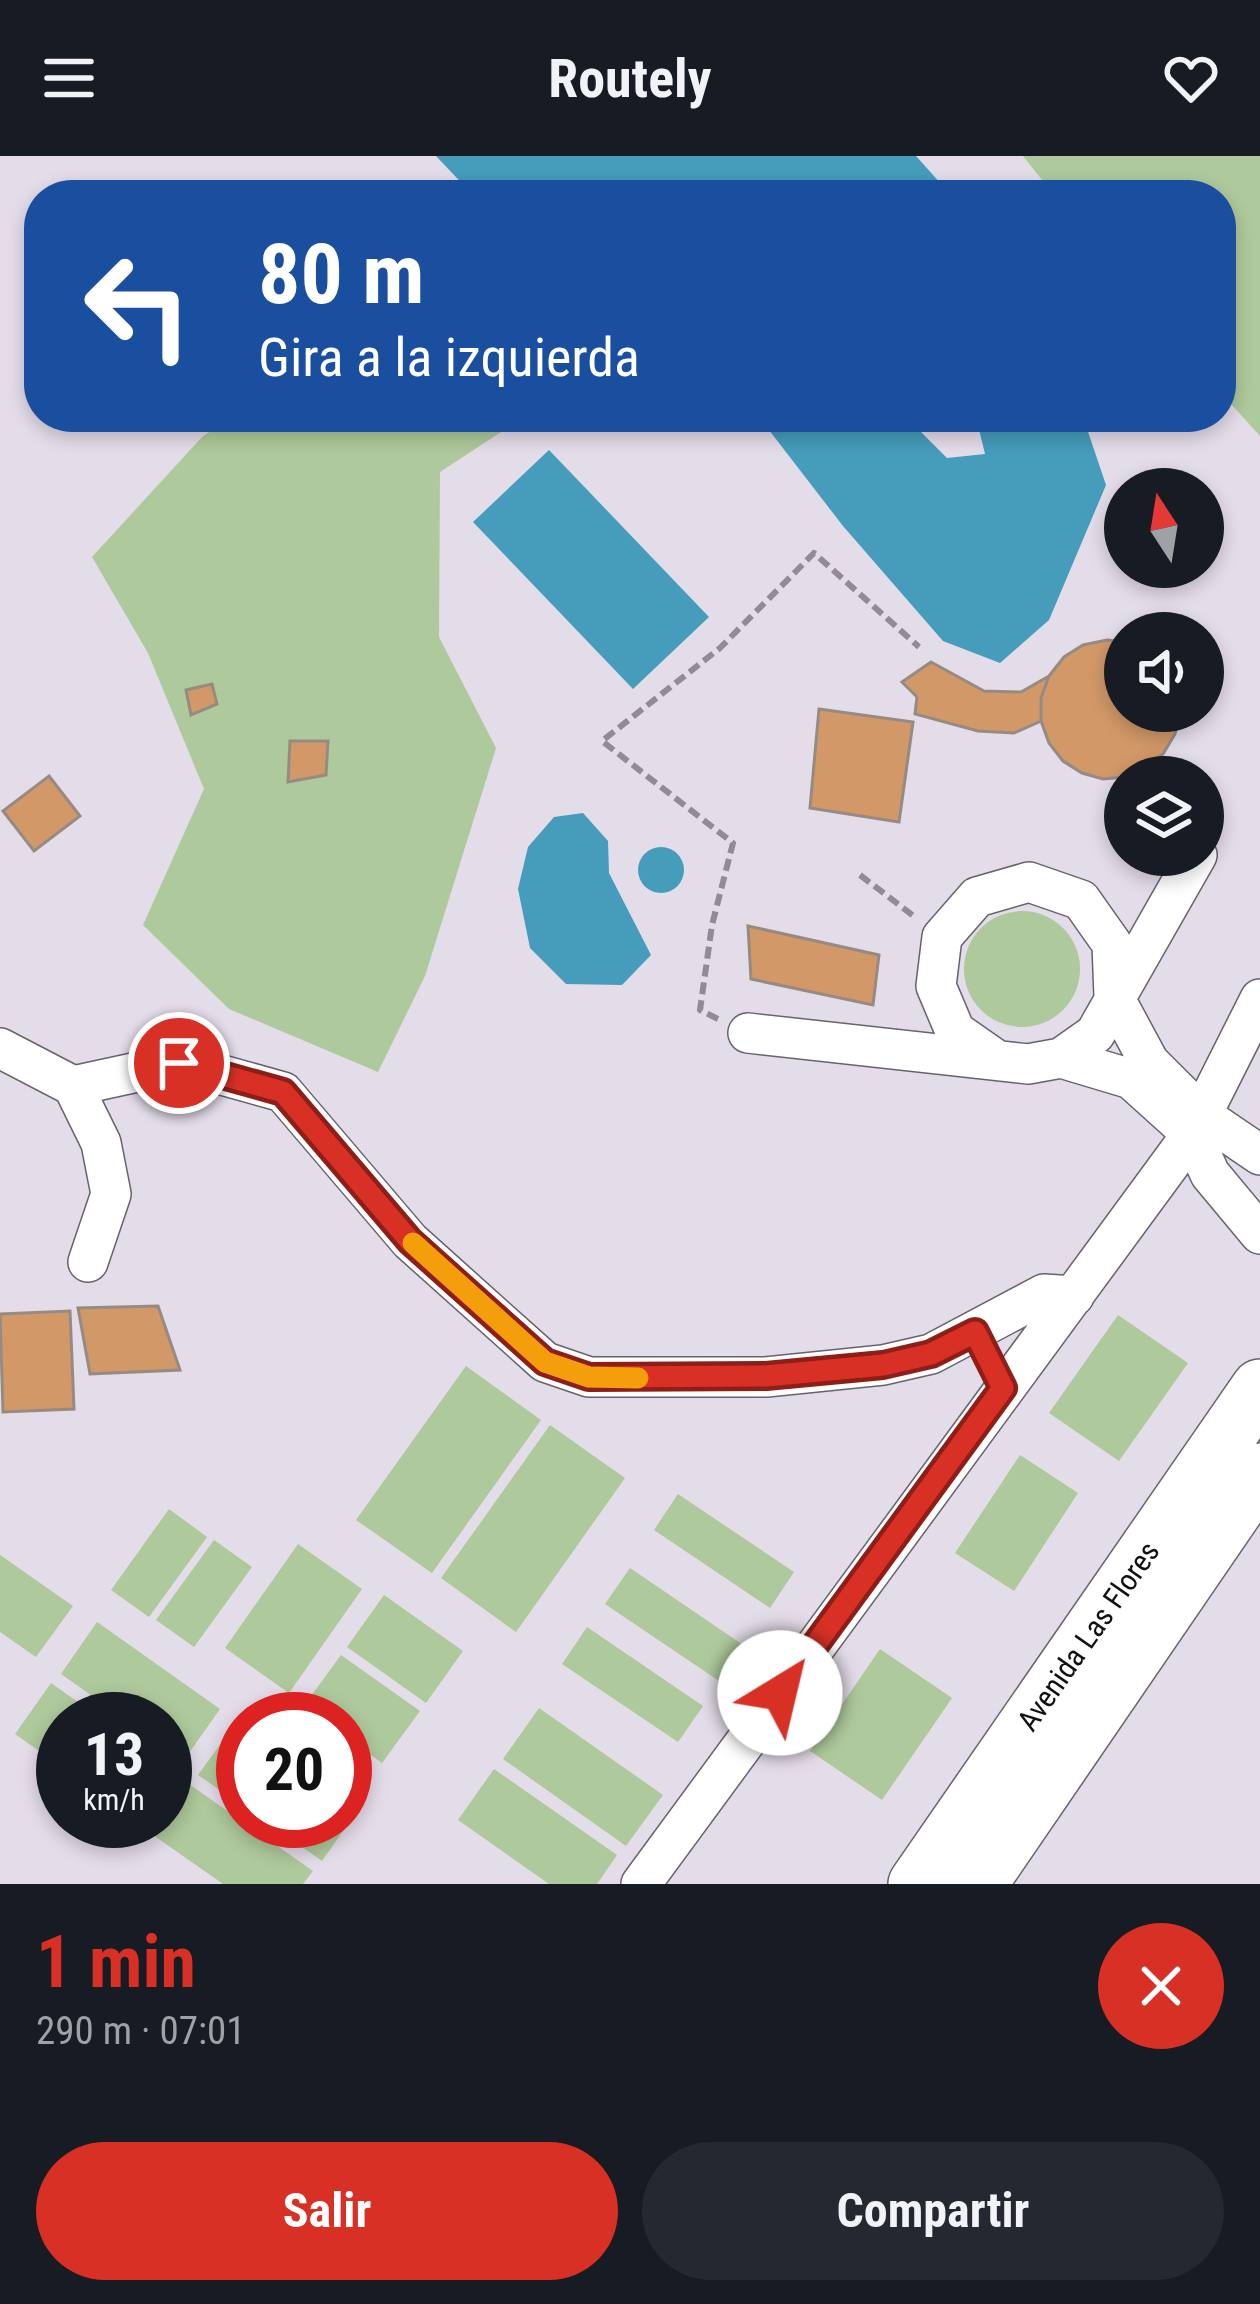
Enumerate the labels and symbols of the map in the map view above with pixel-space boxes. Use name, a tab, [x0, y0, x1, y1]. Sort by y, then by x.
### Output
north arrow	[1104, 468, 1224, 588]
pin	[128, 1012, 230, 1114]
street label: Avenida Las Flores	[1010, 1535, 1166, 1737]
position arrow	[717, 1630, 843, 1756]
speed limit sign: 20	[216, 1692, 372, 1848]

